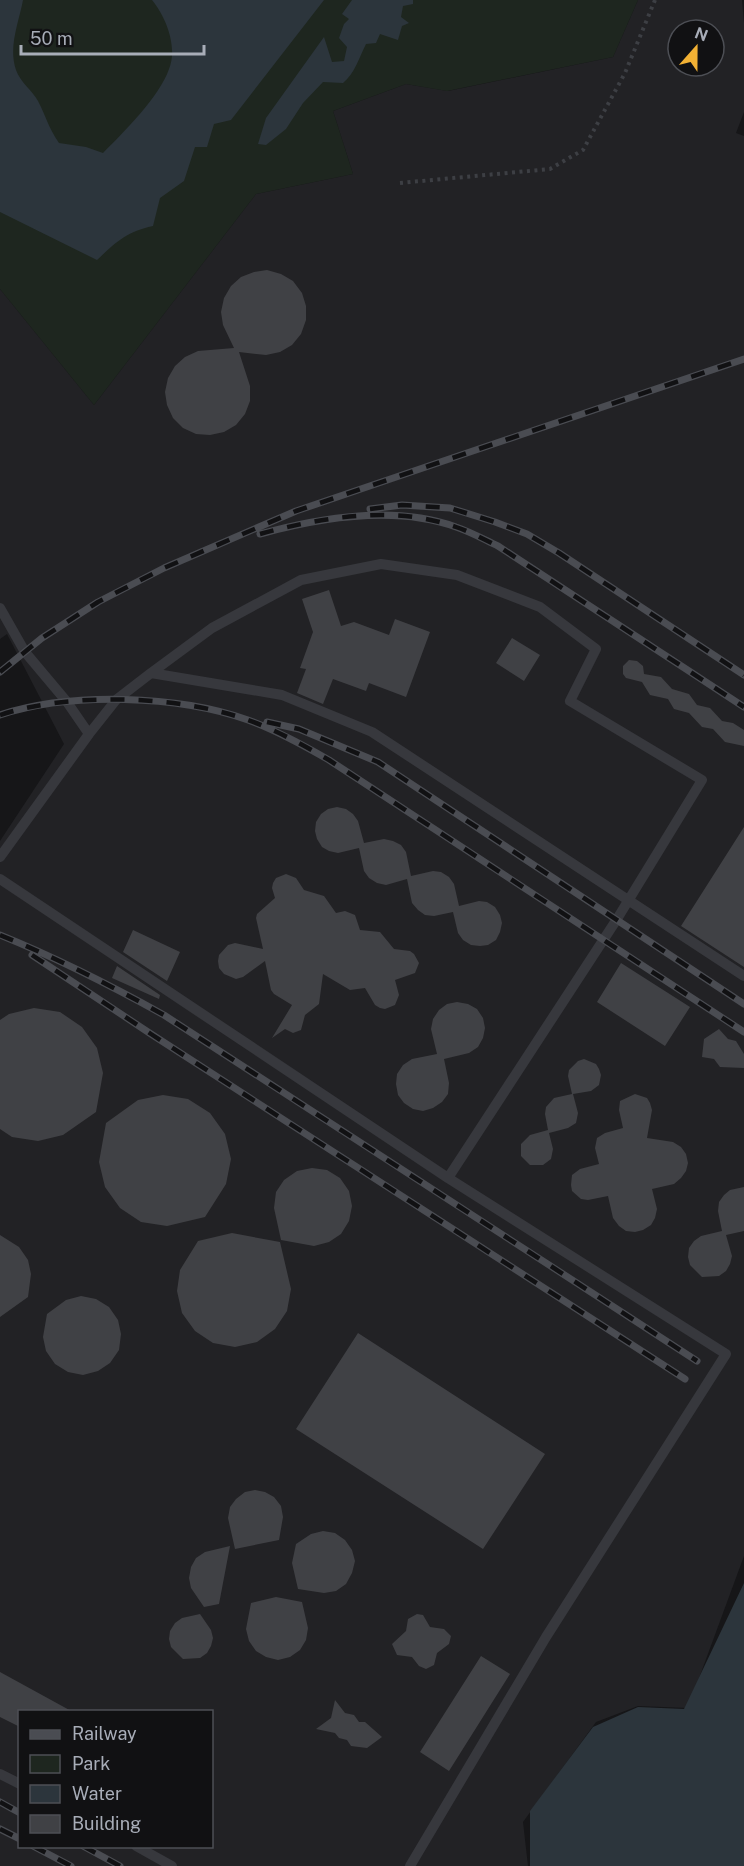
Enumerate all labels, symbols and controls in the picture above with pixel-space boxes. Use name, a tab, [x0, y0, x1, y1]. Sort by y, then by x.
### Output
scale bar	[21, 18, 204, 56]
north arrow	[666, 18, 726, 78]
text: N	[692, 23, 710, 46]
text: 50 m	[30, 28, 73, 49]
legend	[18, 1710, 213, 1848]
text: Railway	[72, 1723, 137, 1744]
text: Park	[72, 1753, 110, 1774]
text: Water	[72, 1783, 122, 1804]
text: Building	[72, 1813, 141, 1834]

